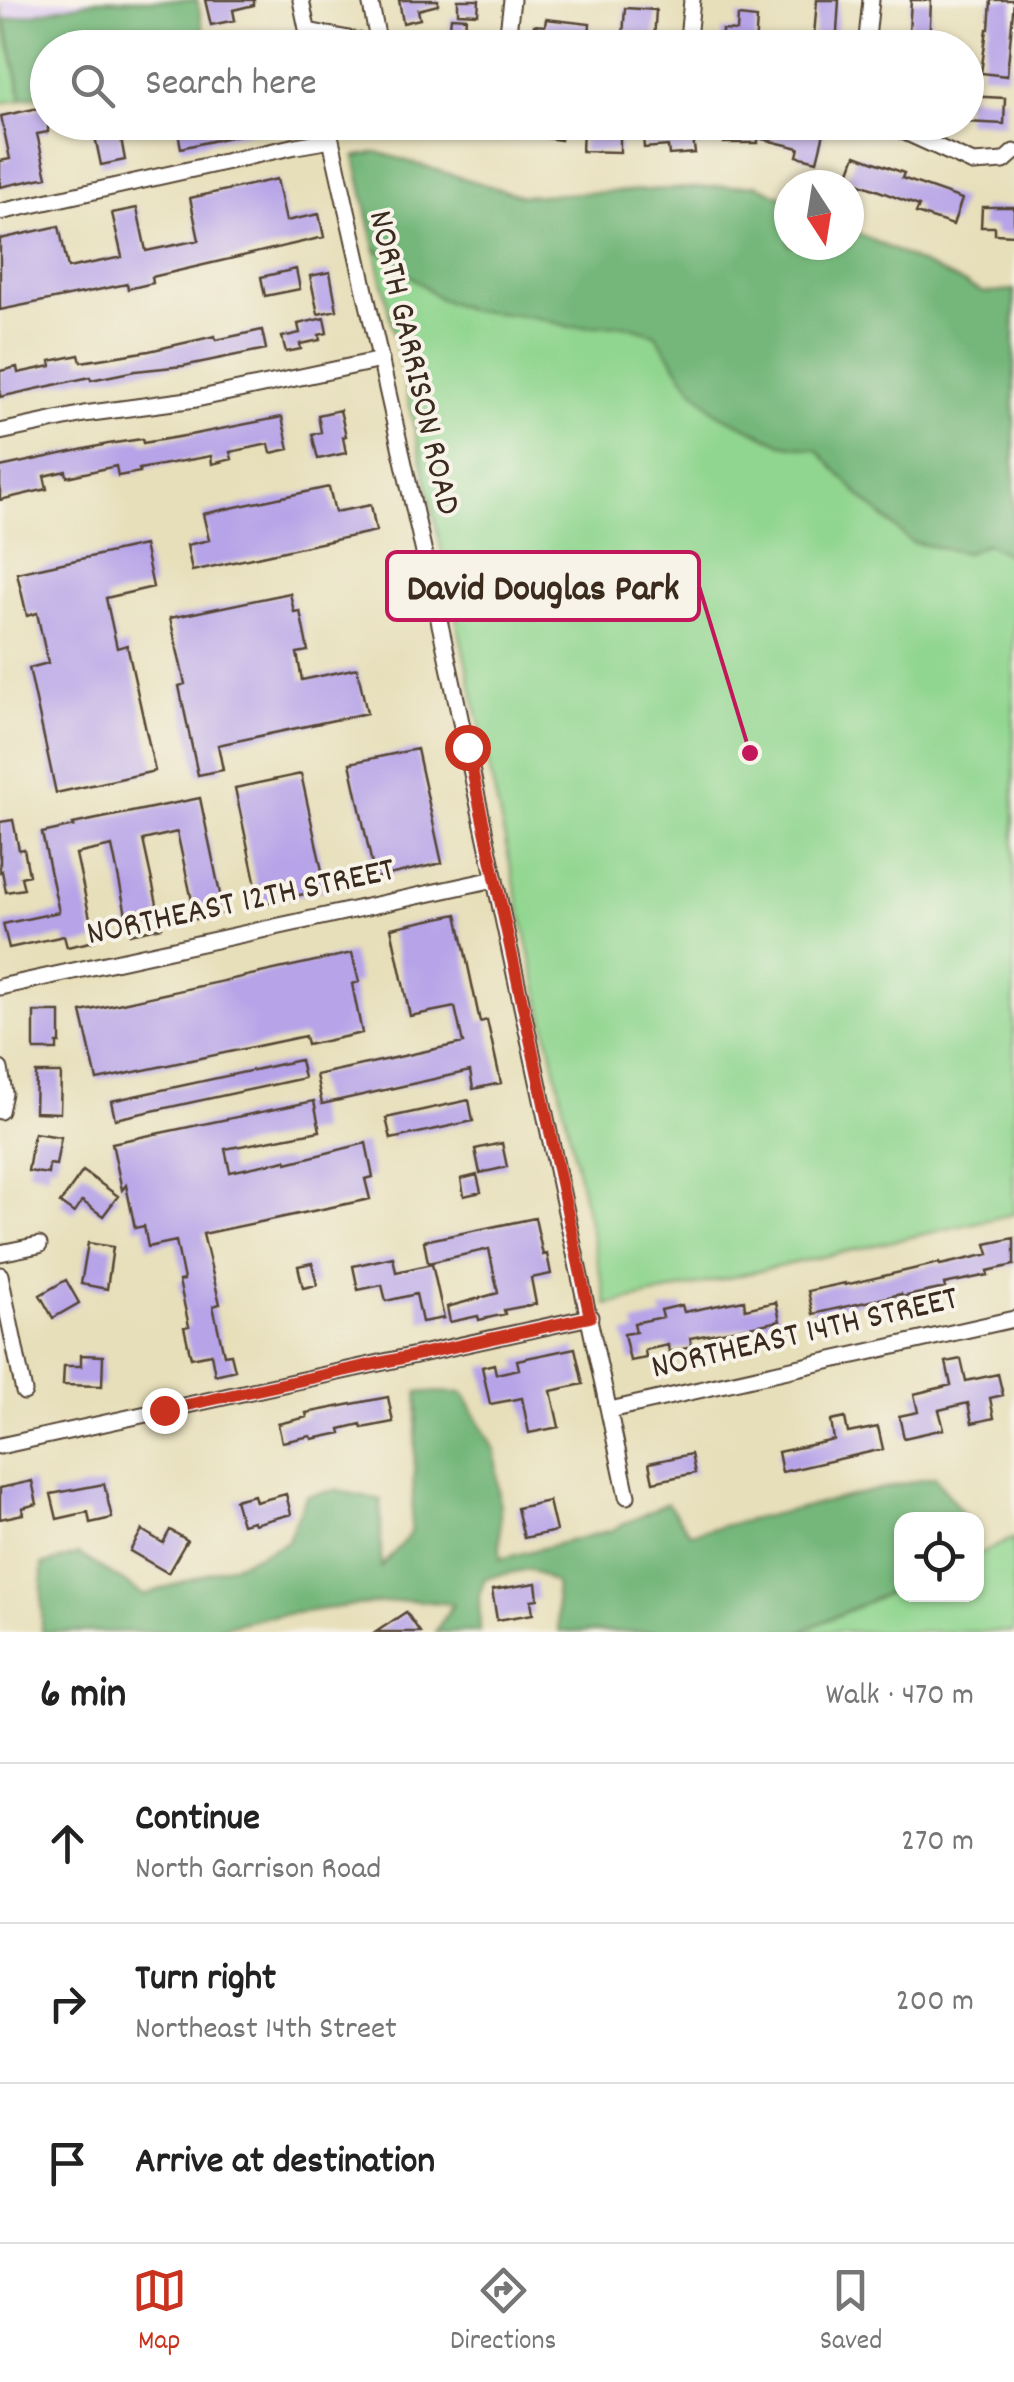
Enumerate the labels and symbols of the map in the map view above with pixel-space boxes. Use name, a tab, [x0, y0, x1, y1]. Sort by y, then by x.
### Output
north arrow	[774, 170, 864, 260]
street label: NORTH GARRISON ROAD	[353, 206, 471, 520]
callout: David Douglas Park	[387, 552, 699, 620]
text: David Douglas Park	[407, 564, 679, 619]
route start	[445, 725, 491, 771]
street label: NORTHEAST 12TH STREET	[82, 847, 400, 961]
street label: NORTHEAST 14TH STREET	[647, 1275, 963, 1395]
route end	[142, 1388, 188, 1434]

